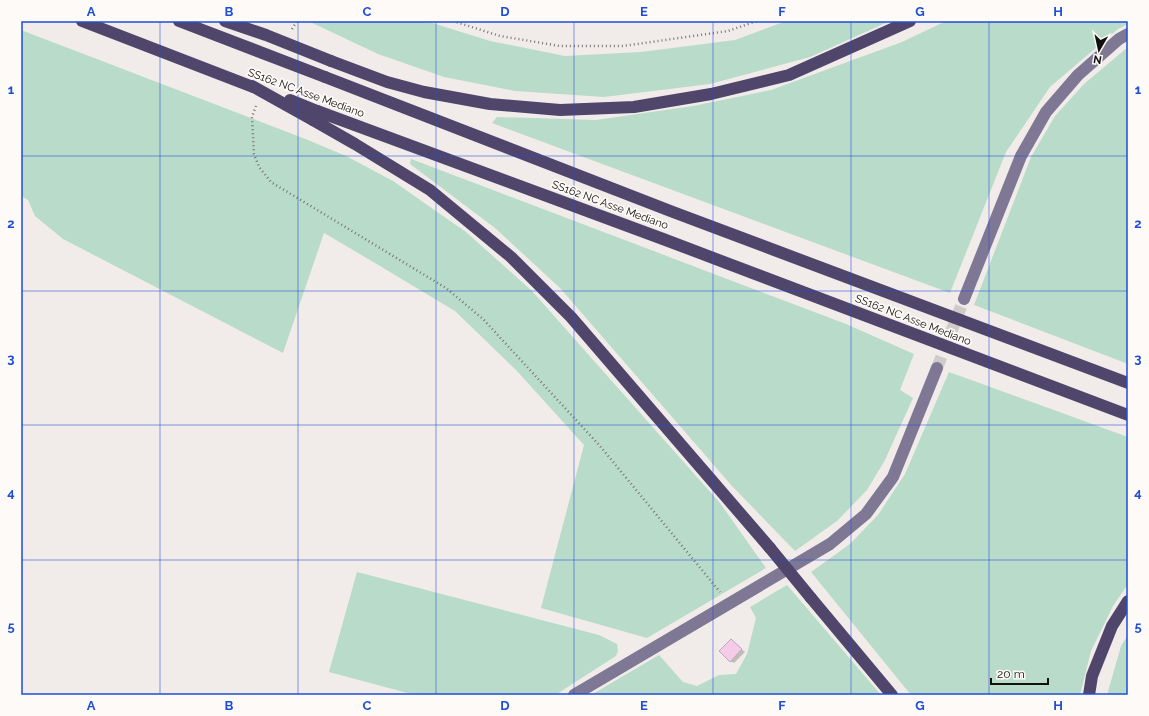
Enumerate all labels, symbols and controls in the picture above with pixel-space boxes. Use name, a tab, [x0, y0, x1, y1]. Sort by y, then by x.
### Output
text: A	[87, 4, 96, 19]
text: B	[225, 4, 234, 19]
text: C	[363, 4, 372, 19]
text: D	[500, 4, 510, 19]
text: E	[640, 4, 648, 19]
text: F	[778, 4, 786, 19]
text: G	[915, 4, 925, 19]
text: H	[1053, 4, 1063, 19]
north arrow	[1079, 30, 1119, 70]
text: N	[1092, 52, 1103, 66]
street label: SS162 NC Asse Mediano	[246, 66, 367, 120]
text: 1	[8, 82, 15, 97]
text: 1	[1135, 82, 1142, 97]
street label: SS162 NC Asse Mediano	[550, 178, 671, 232]
text: 2	[7, 216, 15, 231]
text: 2	[1134, 216, 1142, 231]
street label: SS162 NC Asse Mediano	[853, 292, 973, 348]
text: 3	[7, 351, 15, 366]
text: 3	[1134, 351, 1142, 366]
text: 4	[7, 485, 15, 500]
text: 4	[1134, 485, 1142, 500]
text: 5	[7, 619, 15, 634]
text: 5	[1134, 619, 1142, 634]
scale bar	[991, 660, 1048, 686]
text: 20 m	[997, 667, 1025, 681]
text: A	[87, 698, 96, 713]
text: B	[225, 698, 234, 713]
text: C	[363, 698, 372, 713]
text: D	[500, 698, 510, 713]
text: E	[640, 698, 648, 713]
text: F	[778, 698, 786, 713]
text: G	[915, 698, 925, 713]
text: H	[1053, 698, 1063, 713]

